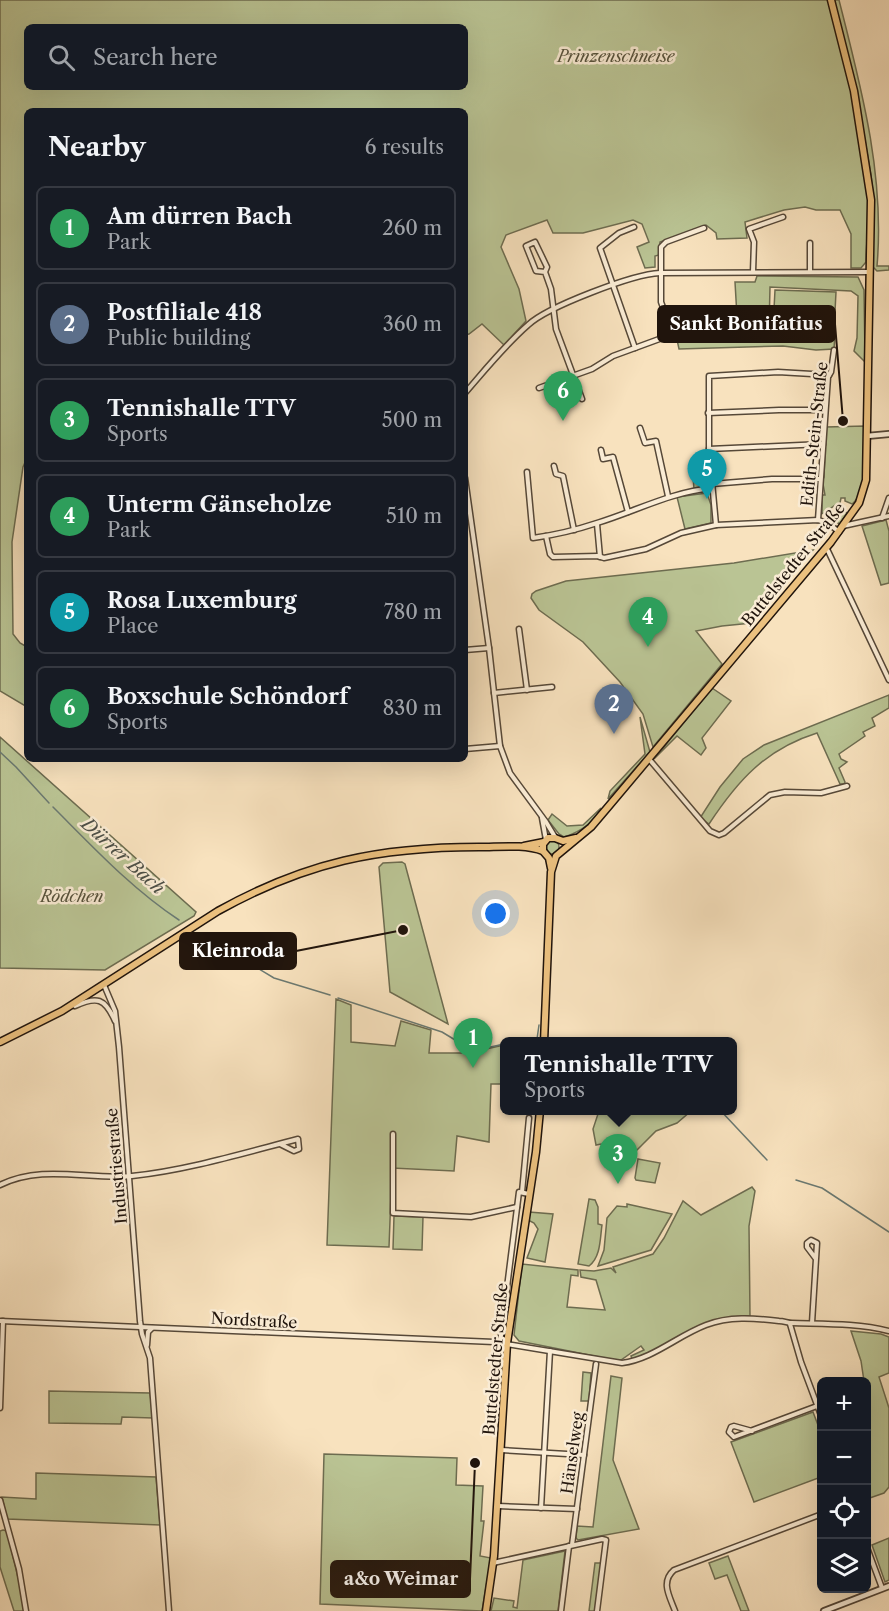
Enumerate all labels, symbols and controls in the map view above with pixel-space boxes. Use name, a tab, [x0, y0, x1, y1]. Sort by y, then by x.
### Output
search box	[24, 24, 468, 90]
icon: search	[45, 41, 78, 74]
text: Search here	[93, 44, 218, 71]
park label: Prinzenschneise	[555, 46, 676, 66]
text: Nearby	[48, 131, 146, 163]
text: 6 results	[365, 135, 444, 159]
text: Am dürren Bach	[107, 203, 292, 230]
text: 1	[65, 216, 74, 240]
text: 260 m	[382, 216, 442, 240]
text: Park	[107, 230, 150, 254]
text: Postfiliale 418	[107, 299, 262, 326]
callout: Sankt Bonifatius	[658, 306, 835, 342]
text: 2	[64, 312, 75, 336]
text: 360 m	[383, 312, 442, 336]
text: Sankt Bonifatius	[669, 313, 823, 335]
text: Public building	[107, 326, 250, 350]
street label: Edith-Stein-Straße	[796, 361, 832, 507]
pin: 6	[544, 372, 582, 421]
text: Tennishalle TTV	[107, 395, 296, 422]
text: 3	[64, 408, 75, 432]
text: 500 m	[382, 408, 442, 432]
text: Sports	[107, 422, 168, 446]
pin: 5	[688, 450, 726, 499]
text: Unterm Gänseholze	[107, 491, 332, 518]
street label: Buttelstedter Straße	[737, 498, 849, 630]
text: 4	[64, 504, 75, 528]
text: 510 m	[386, 504, 442, 528]
text: Park	[107, 518, 150, 542]
text: Rosa Luxemburg	[107, 587, 297, 614]
pin: 4	[628, 598, 668, 647]
text: 5	[64, 600, 75, 624]
text: 780 m	[384, 600, 442, 624]
text: Place	[107, 614, 158, 638]
text: Boxschule Schöndorf	[107, 683, 348, 710]
pin: 2	[594, 684, 634, 734]
text: 6	[64, 696, 75, 720]
text: 830 m	[383, 696, 442, 720]
text: Sports	[107, 710, 168, 734]
water label: Dürrer Bach	[76, 812, 169, 899]
park label: Rödchen	[39, 886, 103, 906]
your location	[481, 899, 510, 928]
callout: Kleinroda	[180, 933, 296, 969]
text: Kleinroda	[192, 940, 285, 962]
pin: 1	[454, 1018, 492, 1068]
popup	[500, 1037, 737, 1115]
text: Tennishalle TTV	[524, 1051, 713, 1078]
text: Sports	[524, 1078, 585, 1102]
street label: Industriestraße	[101, 1107, 131, 1225]
pin: 3	[598, 1134, 638, 1184]
street label: Buttelstedter Straße	[478, 1282, 512, 1436]
street label: Nordstraße	[210, 1308, 298, 1332]
map controls	[817, 1377, 871, 1593]
button: +	[817, 1377, 871, 1431]
street label: Hänselweg	[556, 1410, 588, 1495]
button: −	[817, 1431, 871, 1485]
button: locate	[817, 1485, 871, 1539]
button: layers	[817, 1539, 871, 1593]
callout: a&o Weimar	[331, 1561, 470, 1597]
text: a&o Weimar	[344, 1568, 458, 1590]

